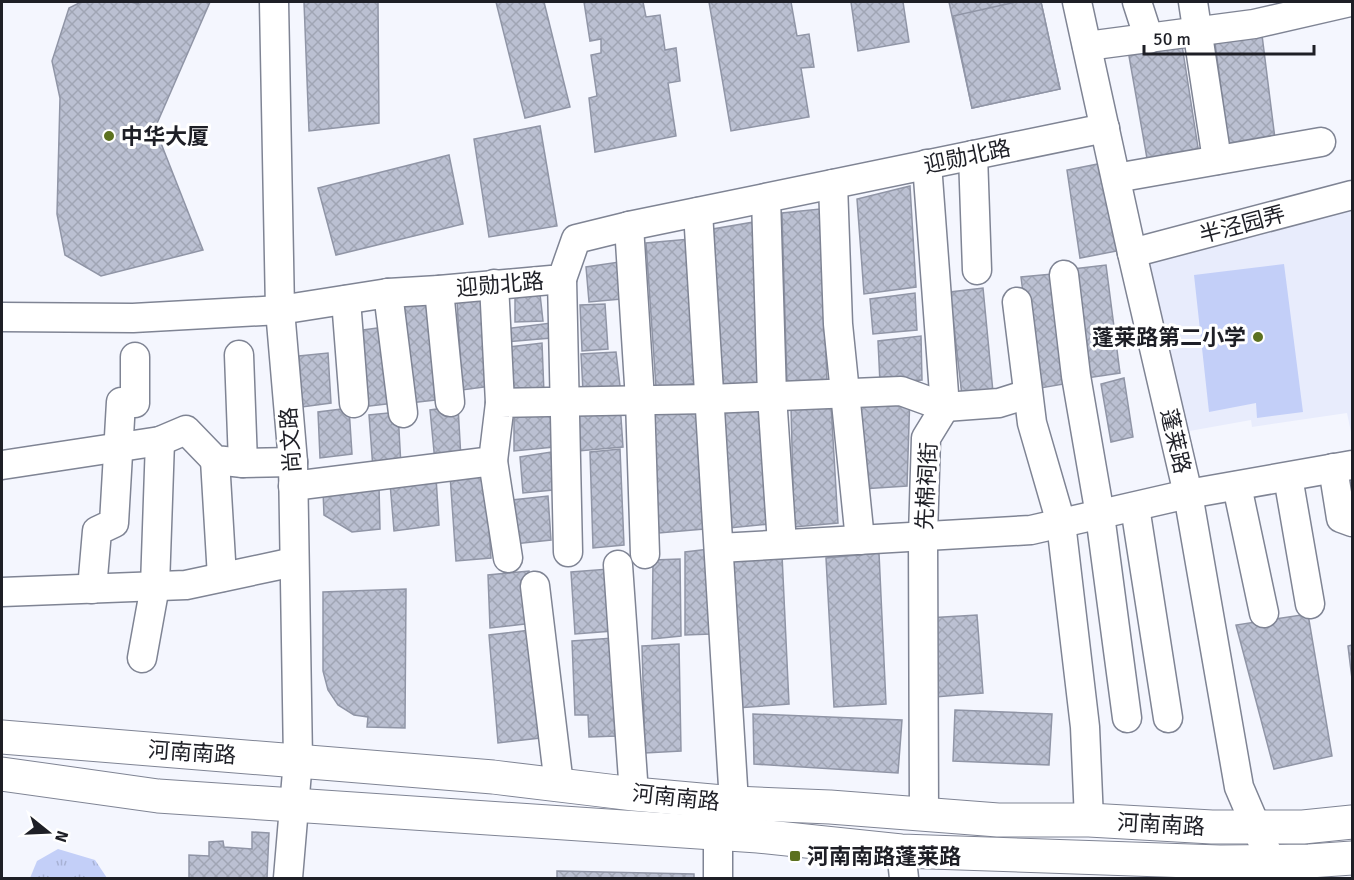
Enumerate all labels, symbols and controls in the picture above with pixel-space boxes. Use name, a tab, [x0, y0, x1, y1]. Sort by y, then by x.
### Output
scale bar	[1144, 18, 1314, 56]
text: 50 m	[1153, 28, 1191, 50]
place label: 中华大厦	[121, 123, 209, 150]
marker: 中华大厦	[102, 129, 116, 143]
street label: 迎勋北路	[921, 134, 1013, 179]
street label: 半泾园弄	[1196, 200, 1288, 249]
street label: 迎勋北路	[455, 267, 545, 302]
place label: 蓬莱路第二小学	[1092, 324, 1246, 351]
marker: 蓬莱路第二小学	[1251, 330, 1265, 344]
street label: 尚文路	[275, 406, 306, 474]
street label: 蓬莱路	[1155, 406, 1196, 476]
street label: 先棉祠街	[911, 441, 942, 531]
street label: 河南南路	[147, 736, 237, 769]
street label: 河南南路	[631, 779, 721, 816]
north arrow	[18, 802, 78, 862]
street label: 河南南路	[1116, 809, 1206, 840]
text: N	[50, 828, 73, 845]
place label: 河南南路蓬莱路	[807, 843, 961, 870]
marker: 河南南路蓬莱路	[788, 849, 802, 863]

